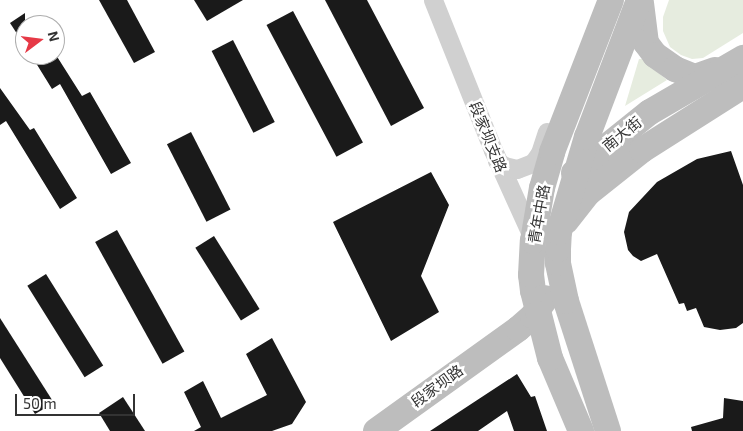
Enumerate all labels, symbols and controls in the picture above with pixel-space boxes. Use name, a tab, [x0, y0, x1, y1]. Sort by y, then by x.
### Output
north arrow	[15, 15, 65, 65]
text: N	[44, 29, 64, 43]
street label: 段家坝支路	[466, 99, 510, 175]
street label: 南大街	[599, 113, 645, 155]
street label: 青年中路	[525, 183, 553, 245]
street label: 段家坝路	[407, 361, 467, 411]
scale bar	[18, 384, 138, 416]
text: 50 m	[23, 394, 57, 412]

